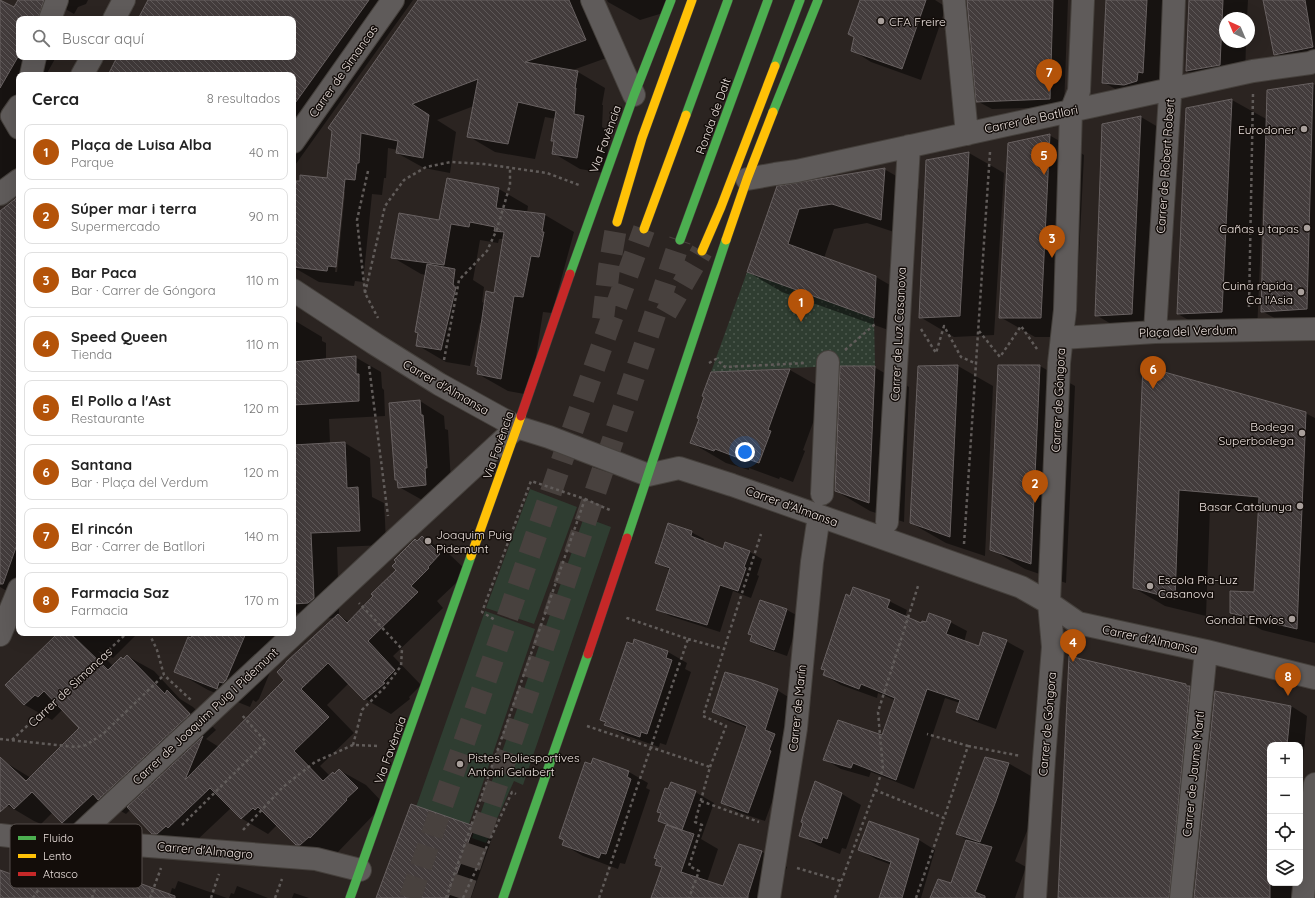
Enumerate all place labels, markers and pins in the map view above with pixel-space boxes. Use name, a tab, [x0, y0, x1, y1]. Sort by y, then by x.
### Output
place label: CFA Freire	[889, 14, 946, 29]
marker: CFA Freire	[876, 16, 886, 26]
pin: 7	[1036, 59, 1062, 92]
place label: Eurodoner	[1238, 122, 1296, 137]
marker: Eurodoner	[1299, 124, 1309, 134]
pin: 5	[1031, 142, 1057, 175]
place label: Cañas y tapas	[1219, 221, 1299, 236]
marker: Cañas y tapas	[1302, 223, 1312, 233]
pin: 3	[1039, 225, 1065, 258]
place label: Cuina ràpida Ca l'Asia	[1222, 278, 1293, 307]
marker: Cuina ràpida Ca l'Asia	[1296, 287, 1306, 297]
pin: 1	[788, 289, 814, 322]
pin: 6	[1140, 356, 1166, 389]
place label: Bodega Superbodega	[1219, 419, 1294, 448]
marker: Bodega Superbodega	[1297, 428, 1307, 438]
pin: 2	[1022, 470, 1048, 503]
place label: Basar Catalunya	[1199, 499, 1292, 514]
marker: Basar Catalunya	[1295, 501, 1305, 511]
place label: Joaquim Puig Pidemunt	[436, 527, 512, 556]
marker: Joaquim Puig Pidemunt	[423, 536, 433, 546]
place label: Escola Pia-Luz Casanova	[1158, 572, 1238, 601]
marker: Escola Pia-Luz Casanova	[1145, 581, 1155, 591]
place label: Gondal Envíos	[1205, 612, 1284, 627]
marker: Gondal Envíos	[1287, 614, 1297, 624]
pin: 4	[1060, 629, 1086, 662]
pin: 8	[1275, 663, 1301, 696]
place label: Pistes Poliesportives Antoni Gelabert	[468, 750, 580, 779]
marker: Pistes Poliesportives Antoni Gelabert	[455, 759, 465, 769]

